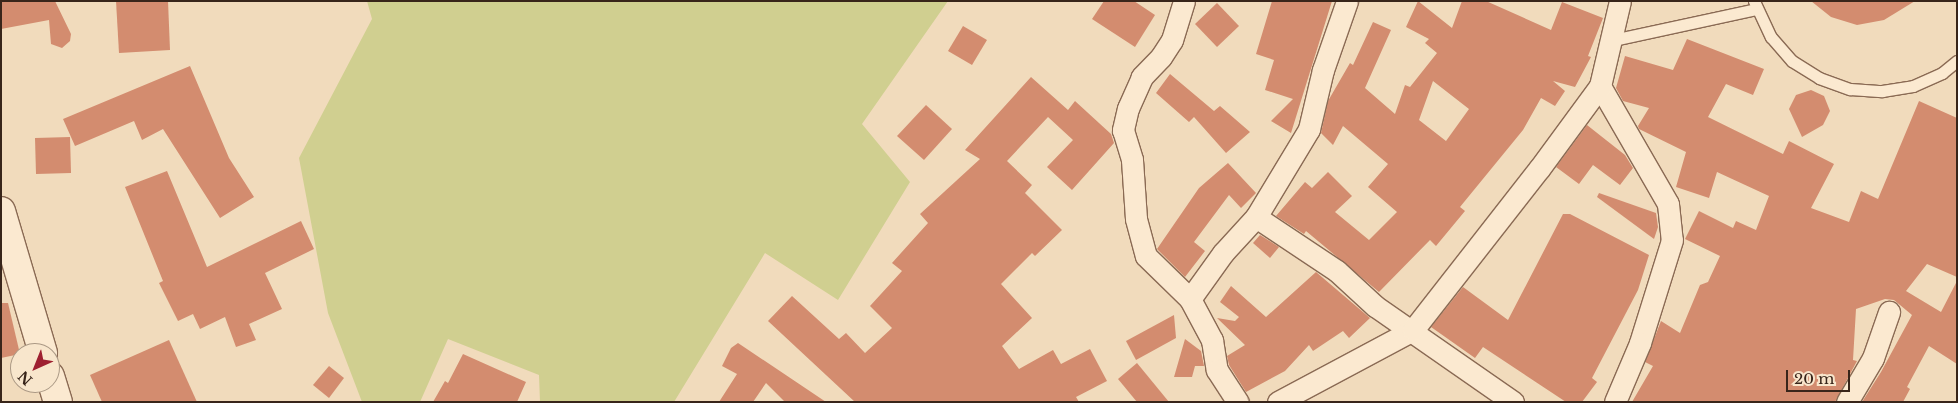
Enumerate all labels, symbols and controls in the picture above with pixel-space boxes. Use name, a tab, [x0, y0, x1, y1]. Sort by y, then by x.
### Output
north arrow	[10, 343, 60, 393]
scale bar	[1788, 360, 1852, 392]
text: N	[14, 367, 36, 389]
text: 20 m	[1794, 369, 1834, 388]

